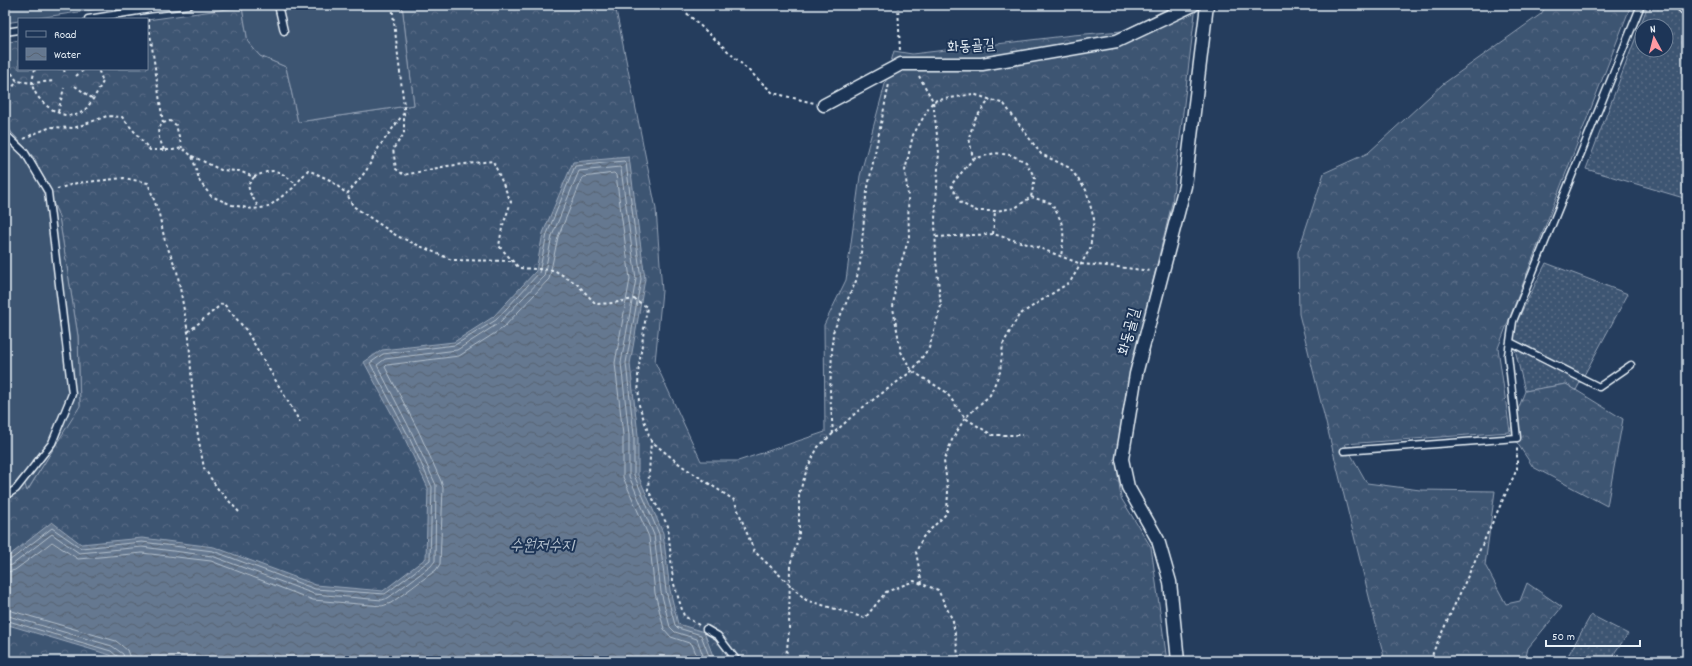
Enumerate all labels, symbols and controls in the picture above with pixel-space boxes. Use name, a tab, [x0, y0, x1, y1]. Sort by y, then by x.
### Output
legend	[18, 18, 148, 70]
north arrow	[1634, 18, 1674, 58]
text: N	[1649, 22, 1657, 38]
text: Road	[54, 27, 76, 44]
street label: 화동골길	[946, 34, 996, 60]
text: Water	[54, 47, 81, 64]
street label: 화동골길	[1113, 306, 1147, 358]
water label: 수원저수지	[510, 535, 576, 558]
scale bar	[1546, 622, 1640, 648]
text: 50 m	[1552, 629, 1575, 646]

